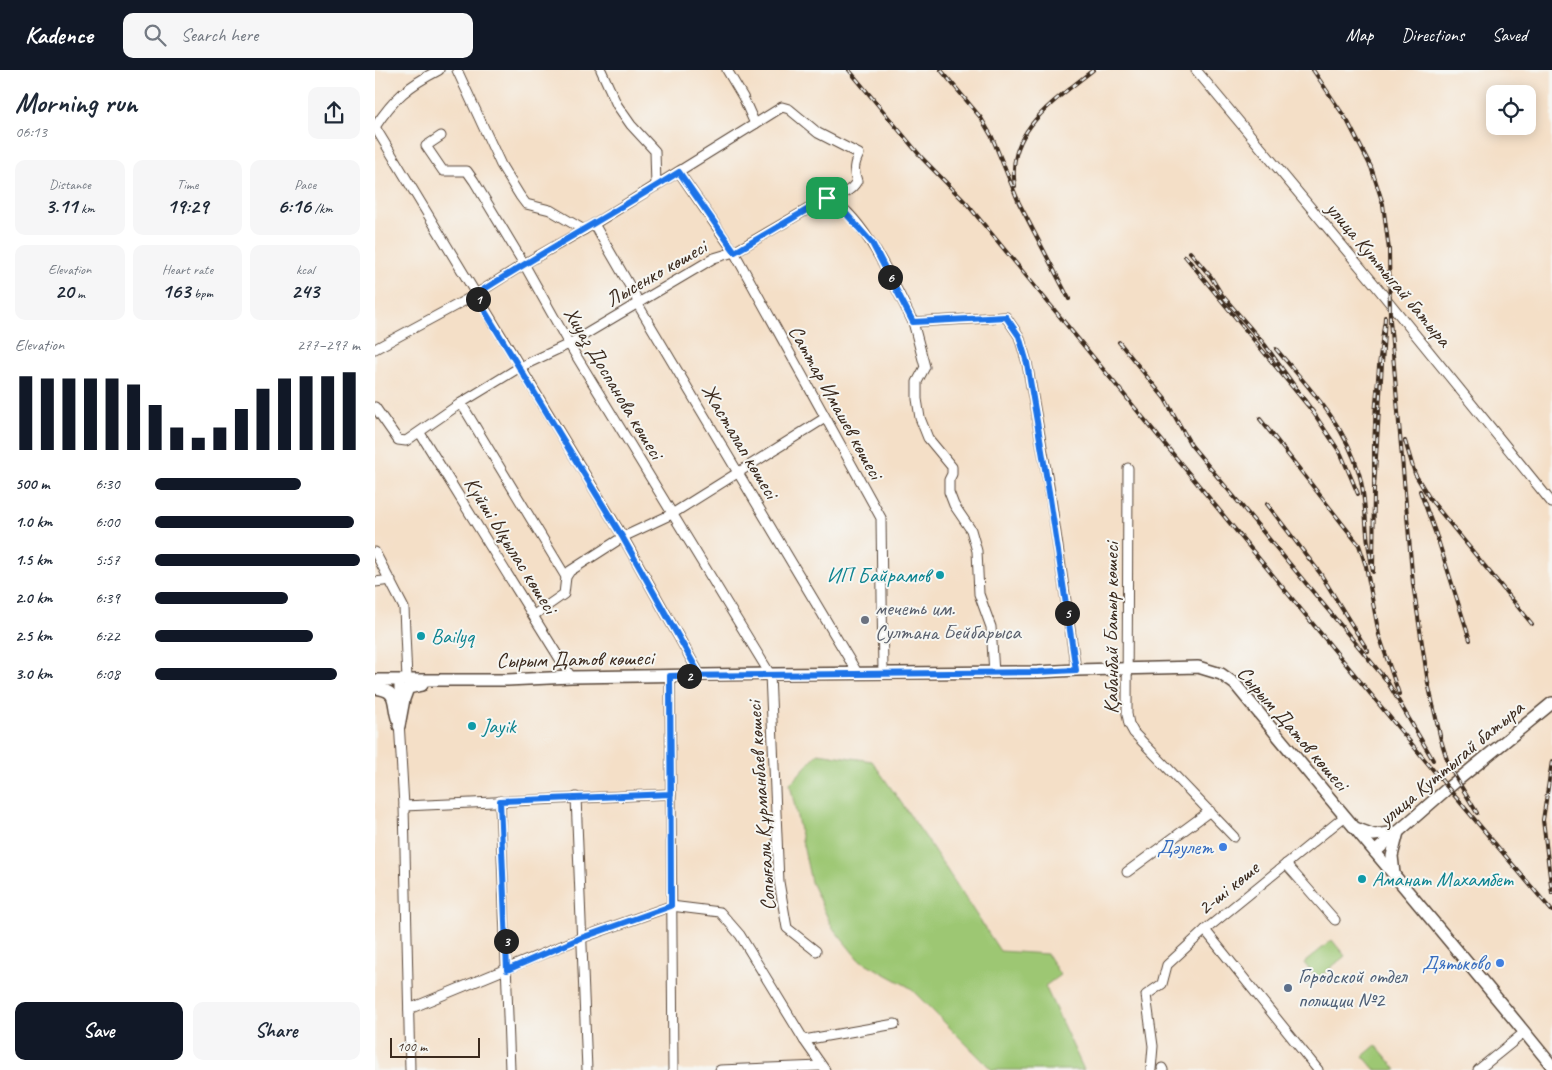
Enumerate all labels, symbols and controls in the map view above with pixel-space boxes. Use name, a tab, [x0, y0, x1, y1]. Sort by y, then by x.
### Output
search box	[123, 13, 473, 58]
text: Kadence	[25, 20, 93, 50]
icon: search	[141, 21, 169, 49]
text: Search here	[181, 23, 258, 47]
text: Map	[1346, 24, 1373, 46]
text: Directions	[1401, 24, 1464, 46]
text: Saved	[1492, 24, 1527, 46]
text: Morning run	[15, 85, 137, 120]
map controls	[1486, 85, 1536, 135]
button: locate	[1486, 85, 1536, 135]
button: share	[308, 87, 360, 139]
text: 06:13	[15, 122, 47, 142]
text: Distance	[49, 176, 91, 193]
text: Time	[177, 176, 198, 193]
text: Pace	[294, 176, 316, 193]
pin	[806, 177, 848, 219]
icon: arrive	[813, 184, 841, 212]
text: 3.11	[45, 193, 78, 219]
text: 19:29	[167, 193, 208, 219]
text: 6:16	[278, 193, 311, 219]
street label: улица Куттыгай батыра	[1319, 195, 1458, 353]
text: km	[78, 200, 95, 217]
text: /km	[311, 200, 333, 217]
street label: Лысенко көшесі	[601, 232, 714, 312]
text: Elevation	[48, 261, 91, 278]
text: Heart rate	[162, 261, 213, 278]
text: kcal	[296, 261, 314, 278]
pin: 6	[877, 264, 903, 290]
text: 6	[887, 269, 894, 286]
text: 20	[55, 278, 74, 304]
text: 163	[162, 278, 191, 304]
text: 243	[291, 278, 319, 304]
text: m	[74, 285, 85, 302]
text: bpm	[191, 285, 213, 302]
pin: 1	[465, 286, 491, 312]
text: 1	[475, 291, 482, 308]
street label: Хиуаз Доспанова көшесі	[557, 302, 671, 467]
street label: Саттар Имашев көшесі	[783, 320, 891, 486]
text: Elevation	[15, 335, 64, 355]
text: 277–297 m	[297, 335, 360, 355]
street label: Жасталап көшесі	[696, 379, 786, 506]
street label: Күйші Ықылас көшесі	[459, 472, 565, 621]
text: 500 m	[15, 474, 49, 494]
text: 6:30	[95, 474, 120, 494]
text: 1.0 km	[15, 512, 52, 532]
text: 6:00	[95, 512, 120, 532]
street label: Қабанбай Батыр көшесі	[1098, 539, 1124, 714]
text: 1.5 km	[15, 550, 52, 570]
text: 5:57	[95, 550, 120, 570]
place label: ИП Байрамов	[827, 562, 935, 588]
marker: ИП Байрамов	[934, 569, 946, 581]
text: 2.0 km	[15, 588, 52, 608]
text: 6:39	[95, 588, 120, 608]
place label: мечеть им. Султана Бейбарыса	[875, 595, 1023, 645]
pin: 5	[1055, 600, 1079, 626]
text: 5	[1064, 605, 1071, 622]
marker: мечеть им. Султана Бейбарыса	[859, 614, 871, 626]
place label: Bailyq	[431, 623, 476, 649]
text: 2.5 km	[15, 626, 52, 646]
text: 6:22	[95, 626, 120, 646]
marker: Bailyq	[415, 630, 427, 642]
street label: Сырым Датов көшесі	[496, 645, 657, 673]
street label: Сырым Датов көшесі	[1232, 660, 1356, 798]
text: 3.0 km	[15, 664, 52, 684]
text: 6:08	[95, 664, 120, 684]
pin: 2	[677, 664, 701, 688]
text: 2	[686, 668, 693, 685]
street label: улица Куттыгай батыра	[1372, 694, 1530, 833]
street label: Сопығали Құрманбаев көшесі	[740, 697, 781, 912]
place label: Jayik	[481, 713, 517, 739]
marker: Jayik	[466, 720, 478, 732]
place label: Дәулет	[1157, 834, 1214, 860]
marker: Дәулет	[1217, 841, 1229, 853]
street label: 2-ші көше	[1192, 854, 1266, 921]
place label: Аманат Махамбет	[1372, 866, 1514, 892]
marker: Аманат Махамбет	[1356, 873, 1368, 885]
pin: 3	[493, 928, 519, 954]
text: 3	[503, 933, 510, 950]
place label: Дятьково	[1422, 950, 1492, 976]
marker: Дятьково	[1494, 957, 1506, 969]
place label: Городской отдел полиции №2	[1298, 963, 1409, 1013]
marker: Городской отдел полиции №2	[1282, 982, 1294, 994]
button: Save	[15, 1002, 183, 1060]
button: Share	[193, 1002, 360, 1060]
scale bar	[390, 1035, 480, 1058]
text: 100 m	[397, 1038, 427, 1055]

